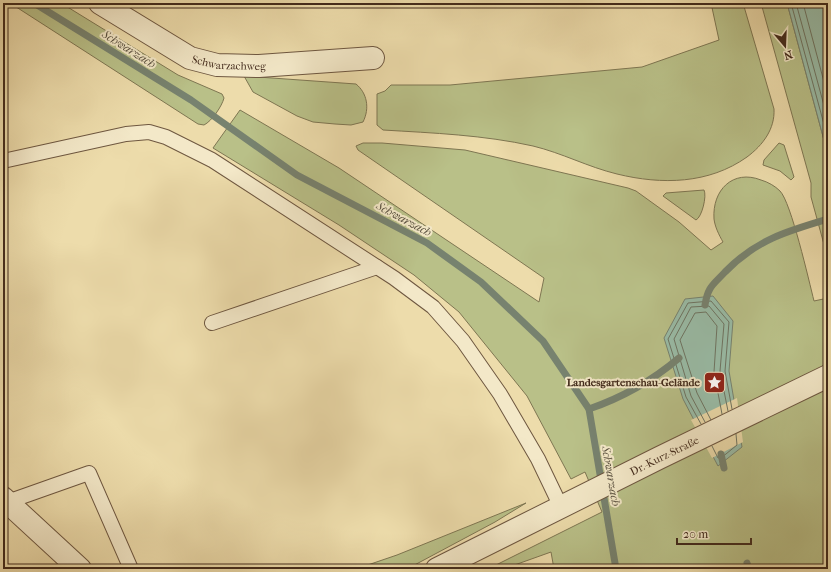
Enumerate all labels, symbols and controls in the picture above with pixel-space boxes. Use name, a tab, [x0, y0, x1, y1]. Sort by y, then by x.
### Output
north arrow	[765, 26, 805, 66]
water label: Schwarzach	[99, 27, 158, 71]
text: N	[781, 47, 794, 63]
street label: Schwarzachweg	[191, 52, 266, 73]
water label: Schwarzach	[373, 198, 434, 239]
place icon: Landesgartenschau-Gelände	[702, 369, 728, 395]
place label: Landesgartenschau-Gelände	[567, 376, 701, 389]
street label: Dr.-Kurz-Straße	[628, 433, 701, 478]
water label: Schwarzach	[599, 444, 623, 507]
scale bar	[677, 520, 751, 546]
text: 20 m	[683, 527, 708, 541]

